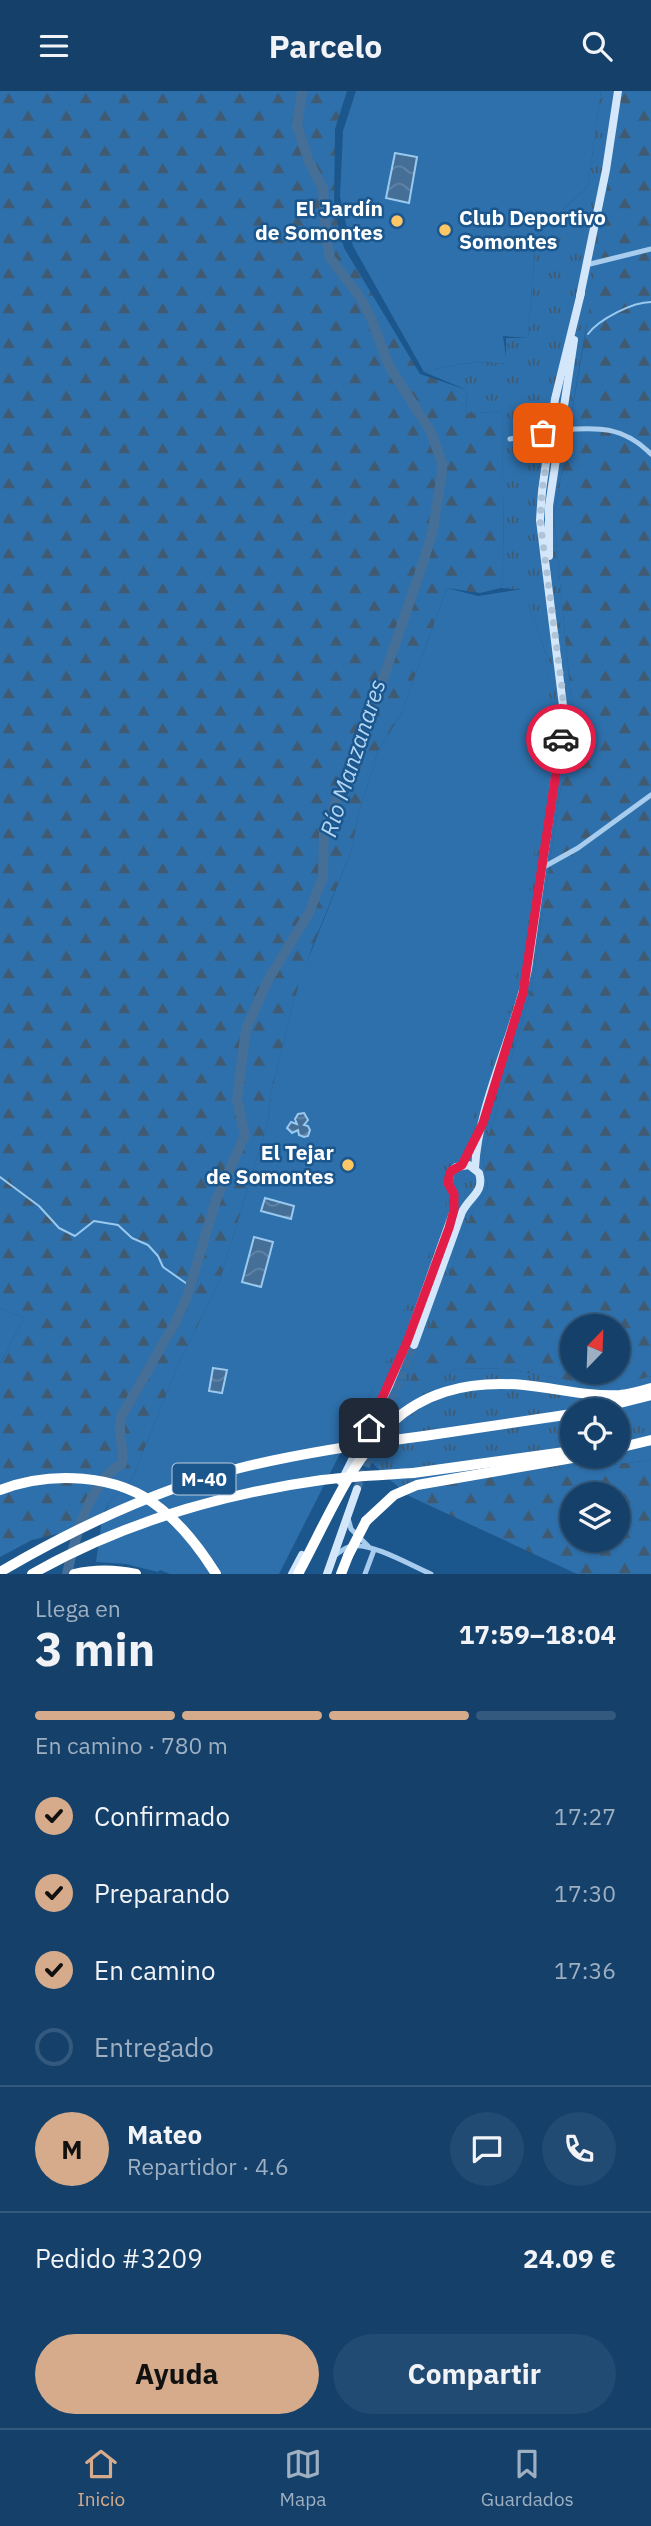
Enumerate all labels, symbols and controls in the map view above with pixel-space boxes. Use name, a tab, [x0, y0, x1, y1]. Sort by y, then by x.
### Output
text: Parcelo	[269, 25, 382, 67]
icon: menu	[35, 27, 73, 65]
icon: search	[578, 27, 616, 65]
place label: El Jardín de Somontes	[255, 194, 383, 246]
place label: Club Deportivo Somontes	[459, 203, 606, 255]
marker: El Jardín de Somontes	[389, 213, 405, 229]
marker: Club Deportivo Somontes	[437, 222, 453, 238]
pin	[513, 403, 573, 463]
icon: bag	[524, 414, 562, 452]
water label: Río Manzanares	[312, 675, 392, 840]
courier	[526, 704, 596, 774]
icon: car	[542, 720, 580, 758]
place label: El Tejar de Somontes	[206, 1138, 335, 1190]
marker: El Tejar de Somontes	[340, 1157, 356, 1173]
north arrow	[560, 1314, 630, 1384]
map controls	[560, 1314, 630, 1552]
pin	[339, 1398, 399, 1458]
button: locate	[560, 1398, 630, 1468]
icon: home	[350, 1409, 388, 1447]
road number: M-40	[172, 1463, 235, 1495]
button: layers	[560, 1482, 630, 1552]
text: Llega en	[35, 1593, 121, 1623]
text: 17:59–18:04	[459, 1617, 616, 1651]
text: 3 min	[35, 1619, 155, 1679]
text: En camino · 780 m	[35, 1730, 228, 1760]
icon: check	[35, 1797, 73, 1835]
text: Confirmado	[94, 1799, 230, 1833]
text: 17:27	[554, 1801, 616, 1831]
icon: check	[35, 1874, 73, 1912]
text: Preparando	[94, 1876, 230, 1910]
text: 17:30	[554, 1878, 616, 1908]
icon: check	[35, 1951, 73, 1989]
text: En camino	[94, 1953, 216, 1987]
text: 17:36	[554, 1955, 616, 1985]
text: Entregado	[94, 2030, 214, 2064]
button: chat	[450, 2112, 524, 2186]
button: phone	[542, 2112, 616, 2186]
text: Mateo	[127, 2117, 202, 2151]
text: M	[61, 2132, 83, 2166]
text: Repartidor · 4.6	[127, 2151, 289, 2181]
text: Pedido #3209	[35, 2241, 203, 2275]
text: 24.09 €	[523, 2241, 616, 2275]
button: Ayuda	[35, 2334, 319, 2414]
button: Compartir	[333, 2334, 616, 2414]
tab: Inicio	[77, 2445, 125, 2511]
tab: Mapa	[280, 2445, 326, 2511]
tab: Guardados	[481, 2445, 574, 2511]

